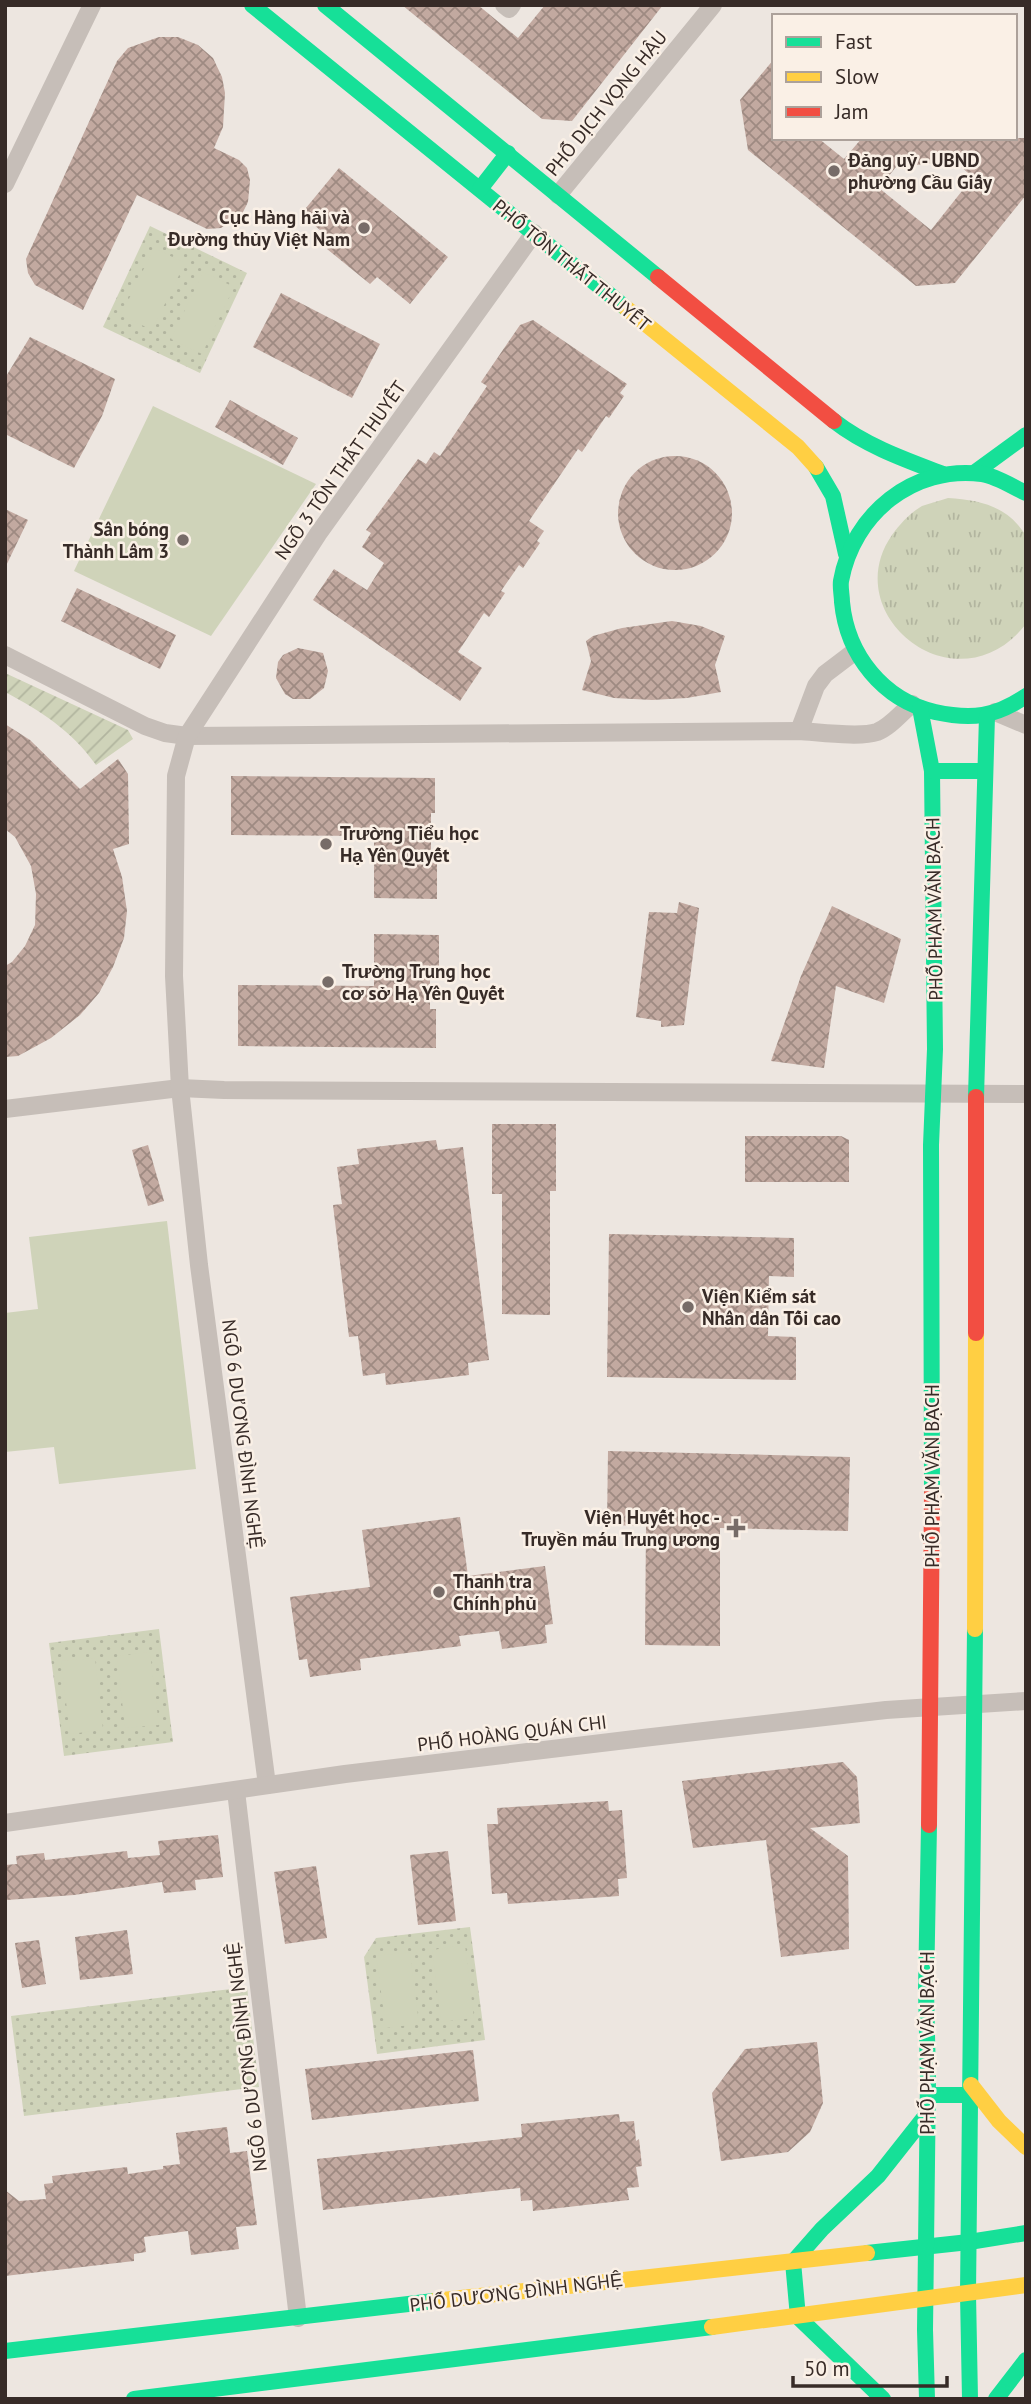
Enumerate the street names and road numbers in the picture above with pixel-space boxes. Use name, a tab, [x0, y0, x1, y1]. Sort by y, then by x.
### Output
street label: PHỐ DỊCH VỌNG HẬU	[540, 25, 672, 181]
street label: PHỐ TÔN THẤT THUYẾT	[488, 194, 656, 336]
street label: NGÕ 3 TÔN THẤT THUYẾT	[269, 376, 411, 564]
street label: PHỐ PHẠM VĂN BẠCH	[920, 817, 948, 1001]
street label: NGÕ 6 DƯƠNG ĐÌNH NGHỆ	[217, 1318, 269, 1550]
street label: PHỐ PHẠM VĂN BẠCH	[920, 1384, 944, 1568]
street label: PHỐ HOÀNG QUÁN CHI	[416, 1709, 608, 1757]
street label: NGÕ 6 DƯƠNG ĐÌNH NGHỆ	[220, 1941, 272, 2173]
street label: PHỐ PHẠM VĂN BẠCH	[915, 1951, 939, 2135]
street label: PHỐ DƯƠNG ĐÌNH NGHỆ	[408, 2267, 624, 2317]

